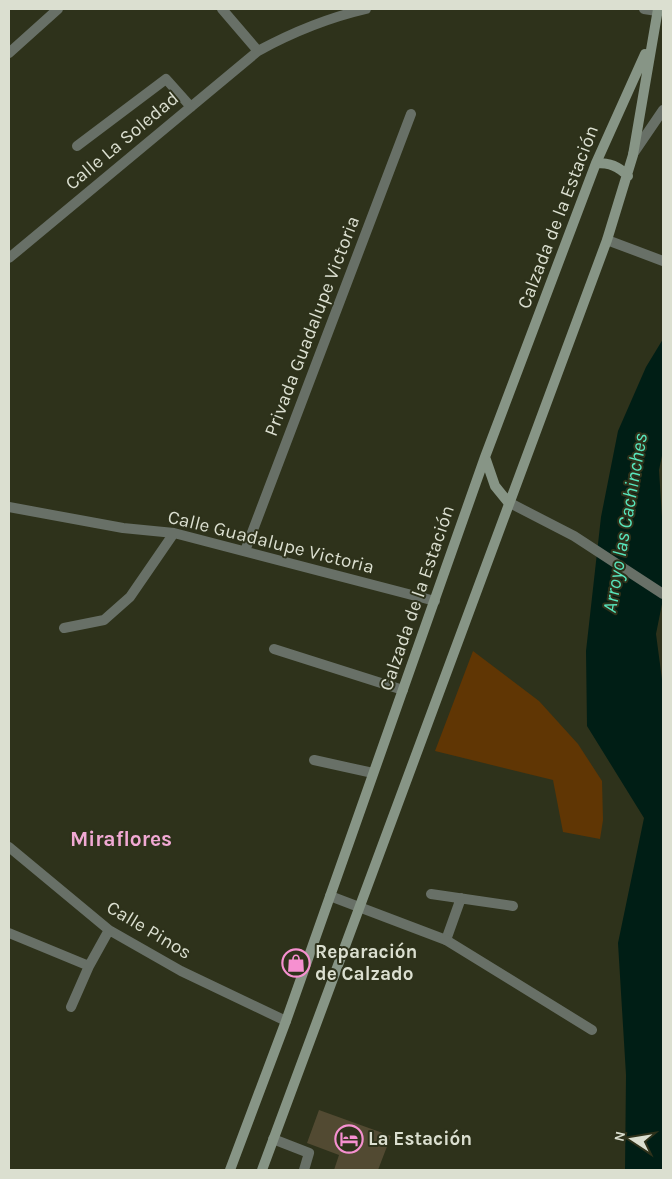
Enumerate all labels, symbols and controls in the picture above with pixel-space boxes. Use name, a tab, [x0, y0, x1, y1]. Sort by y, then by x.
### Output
street label: Calle La Soledad	[61, 87, 183, 195]
street label: Calzada de la Estación	[513, 122, 603, 312]
street label: Privada Guadalupe Victoria	[260, 213, 364, 439]
water label: Arroyo las Cachinches	[598, 431, 652, 615]
street label: Calzada de la Estación	[375, 502, 459, 694]
street label: Calle Guadalupe Victoria	[166, 506, 376, 578]
district label: Miraflores	[70, 827, 172, 851]
street label: Calle Pinos	[103, 896, 195, 964]
place label: Reparación de Calzado	[315, 941, 417, 985]
shop icon: Reparación de Calzado	[281, 948, 311, 978]
north arrow	[607, 1114, 657, 1164]
hotel icon: La Estación	[334, 1124, 364, 1154]
place label: La Estación	[368, 1128, 472, 1150]
text: N	[610, 1130, 629, 1143]

